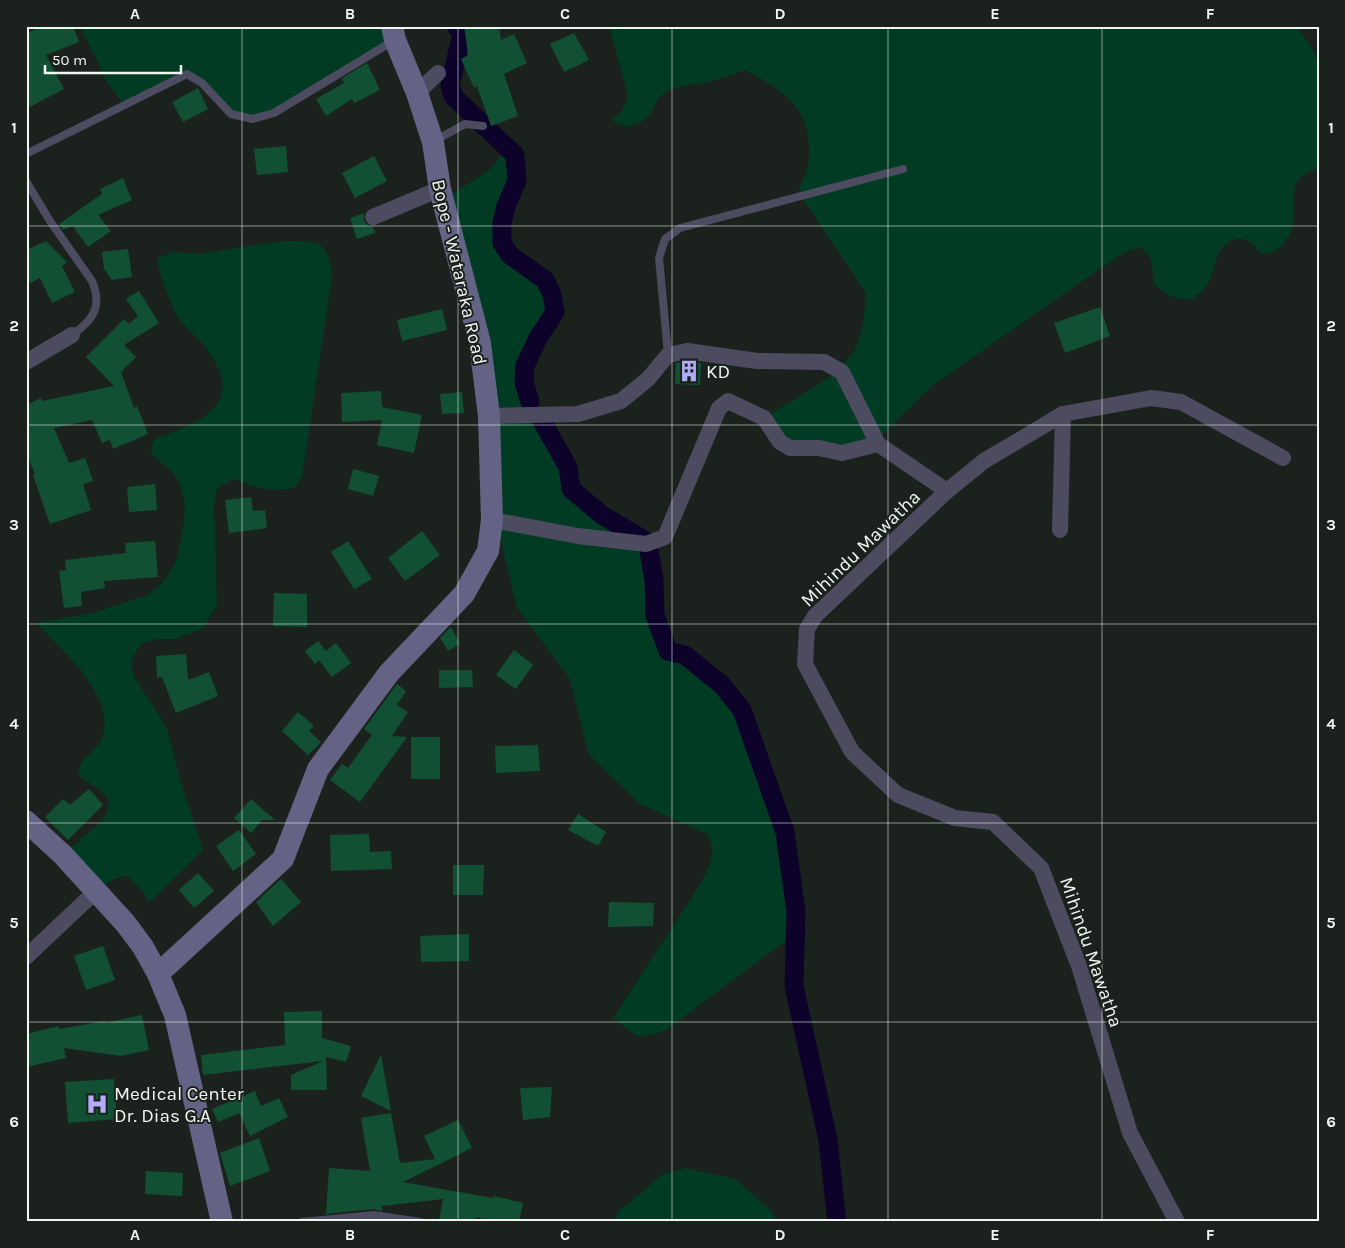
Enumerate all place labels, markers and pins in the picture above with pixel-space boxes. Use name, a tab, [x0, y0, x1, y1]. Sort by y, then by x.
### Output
building icon: KD	[676, 358, 702, 384]
place label: KD	[706, 361, 730, 383]
place label: Medical Center Dr. Dias G.A	[114, 1083, 244, 1127]
hospital icon: Medical Center Dr. Dias G.A	[84, 1091, 110, 1117]

